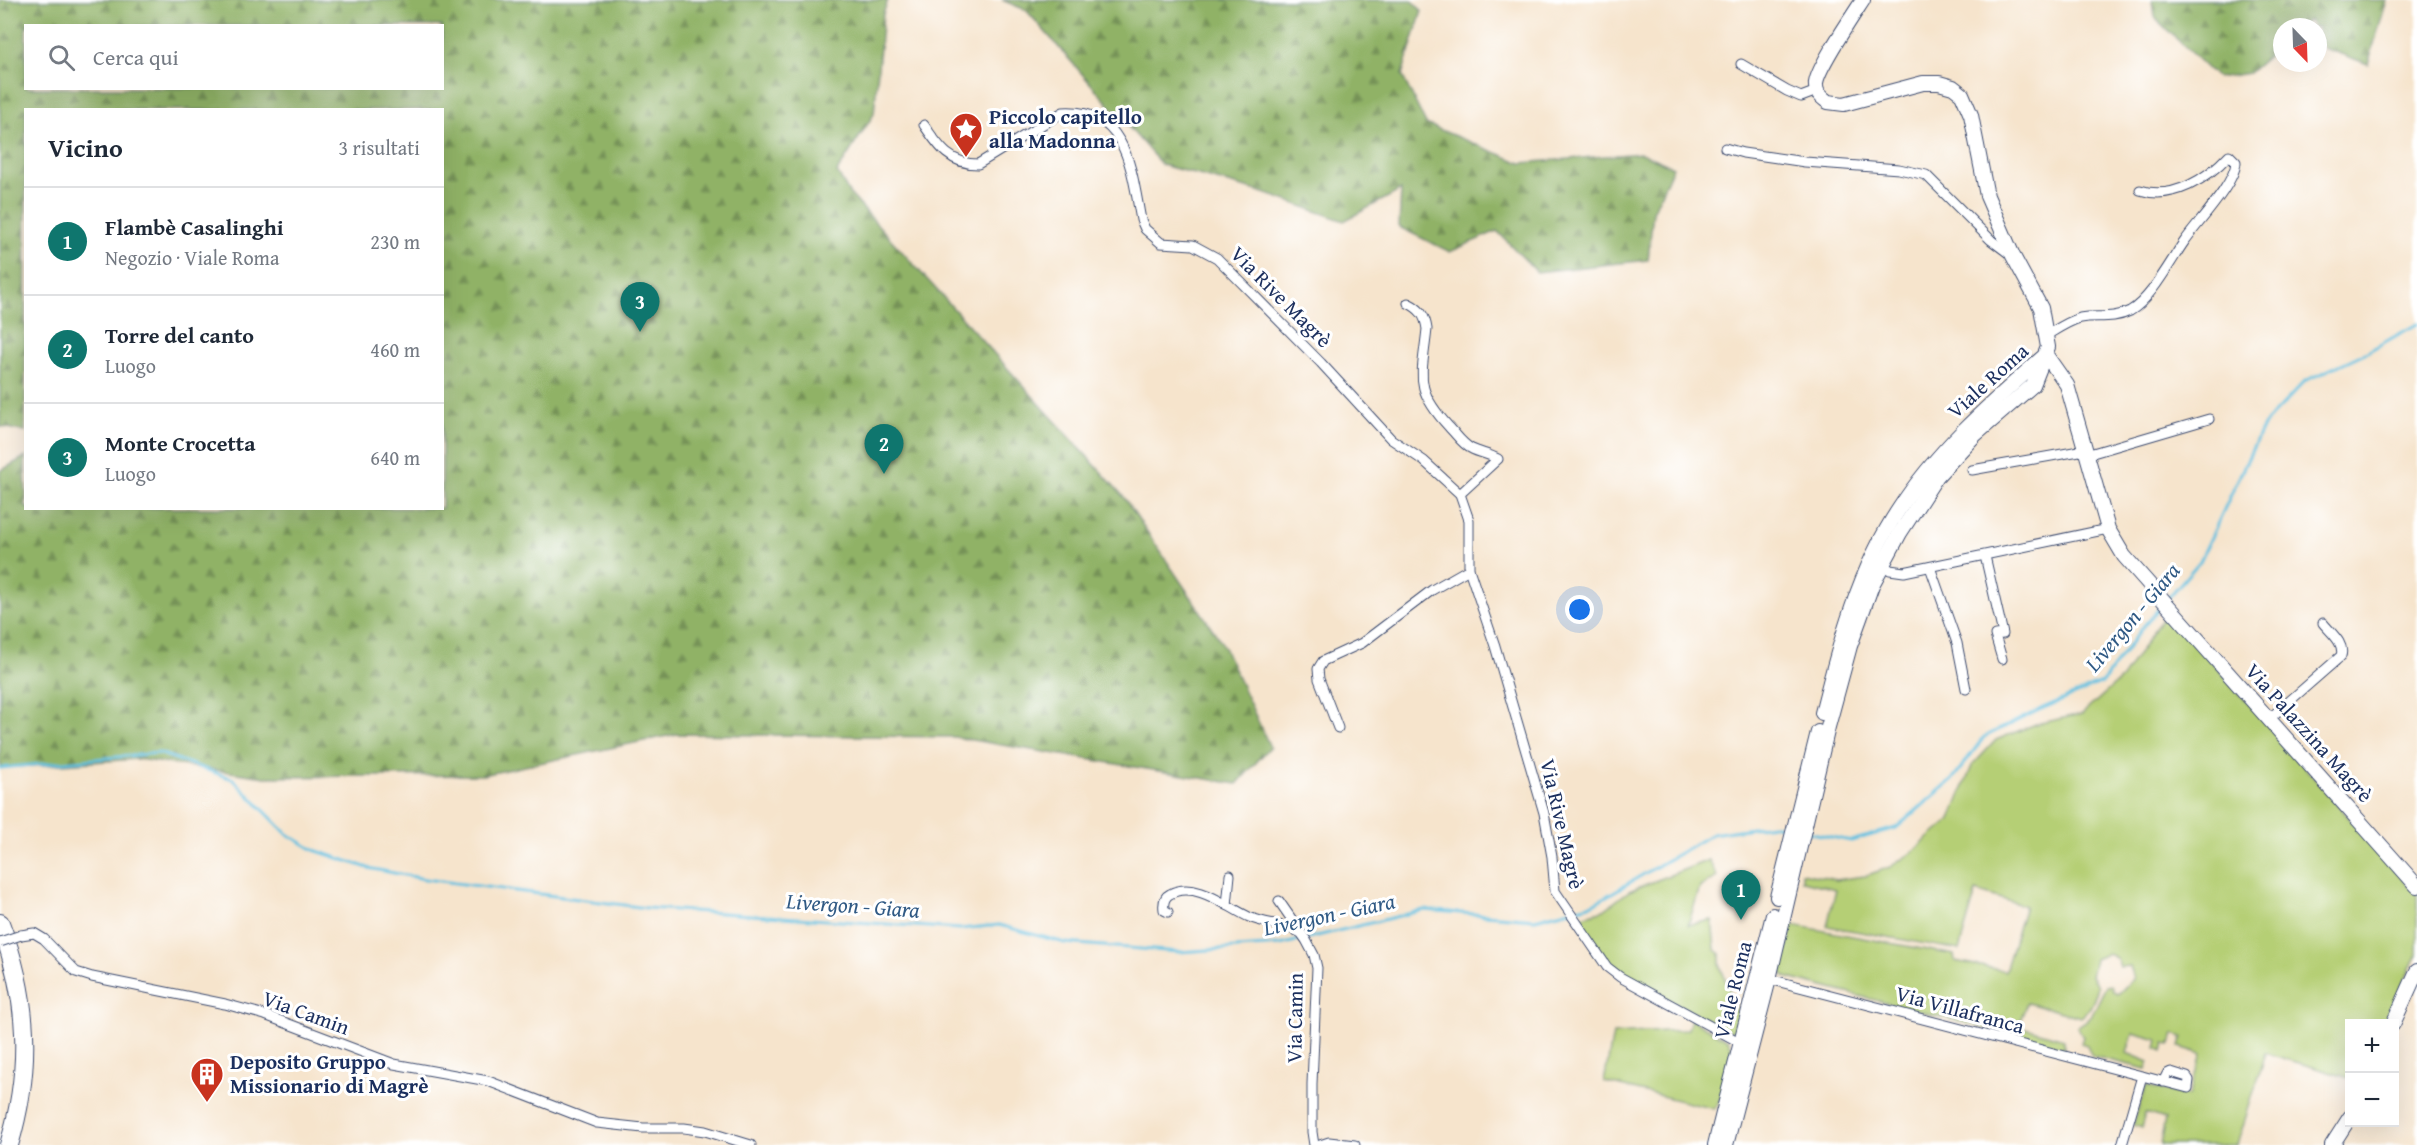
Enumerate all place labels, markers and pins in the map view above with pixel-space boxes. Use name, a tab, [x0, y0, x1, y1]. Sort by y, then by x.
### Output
place label: Piccolo capitello alla Madonna	[989, 101, 1142, 156]
place icon: Piccolo capitello alla Madonna	[948, 111, 984, 158]
pin: 3	[620, 282, 660, 332]
pin: 2	[864, 424, 904, 474]
pin: 1	[1722, 870, 1760, 920]
place label: Deposito Gruppo Missionario di Magrè	[230, 1046, 428, 1101]
building icon: Deposito Gruppo Missionario di Magrè	[189, 1056, 225, 1103]

